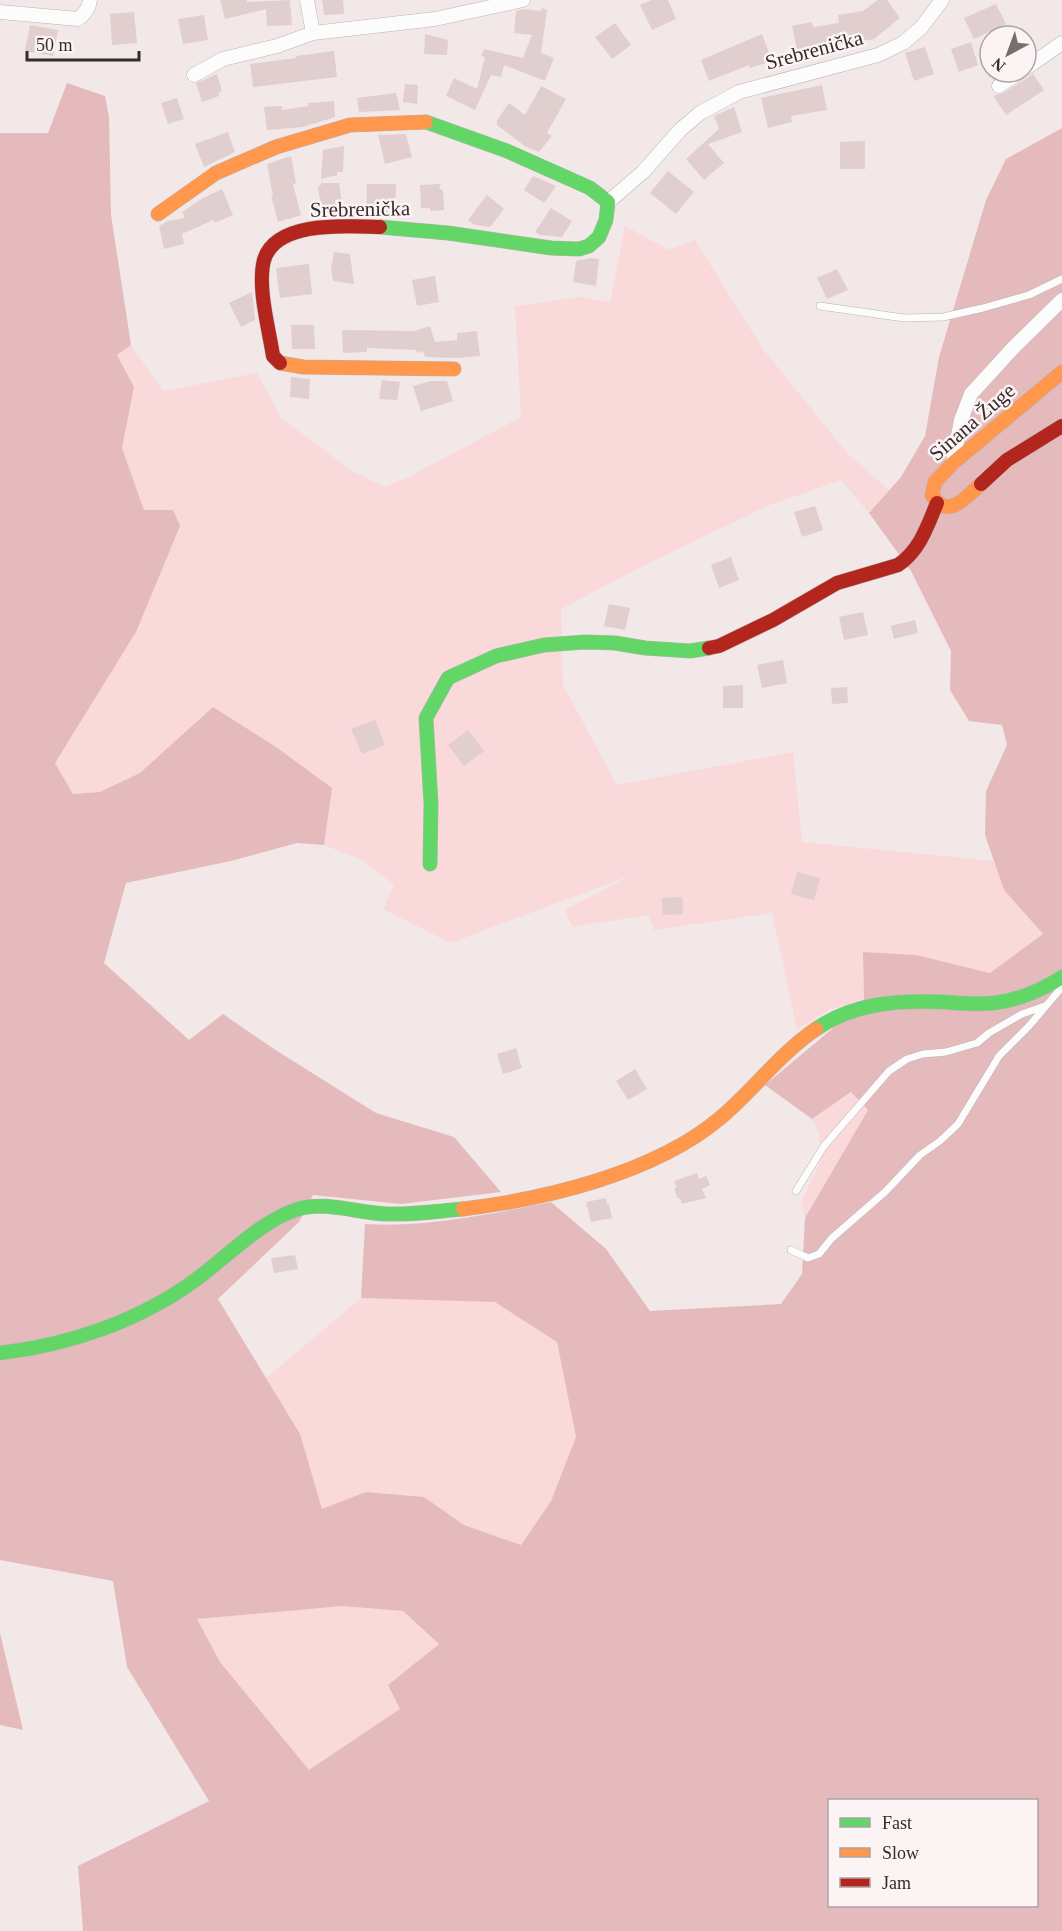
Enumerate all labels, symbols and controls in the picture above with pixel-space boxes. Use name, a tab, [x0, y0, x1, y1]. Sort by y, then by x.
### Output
scale bar	[27, 24, 140, 62]
north arrow	[978, 24, 1038, 84]
street label: Srebrenička	[762, 25, 866, 75]
text: 50 m	[36, 35, 73, 55]
text: N	[988, 54, 1008, 75]
street label: Srebrenička	[310, 196, 411, 222]
street label: Sinana Žuge	[924, 378, 1020, 466]
legend	[828, 1799, 1038, 1907]
text: Fast	[882, 1813, 912, 1833]
text: Slow	[882, 1843, 919, 1863]
text: Jam	[882, 1873, 911, 1893]

